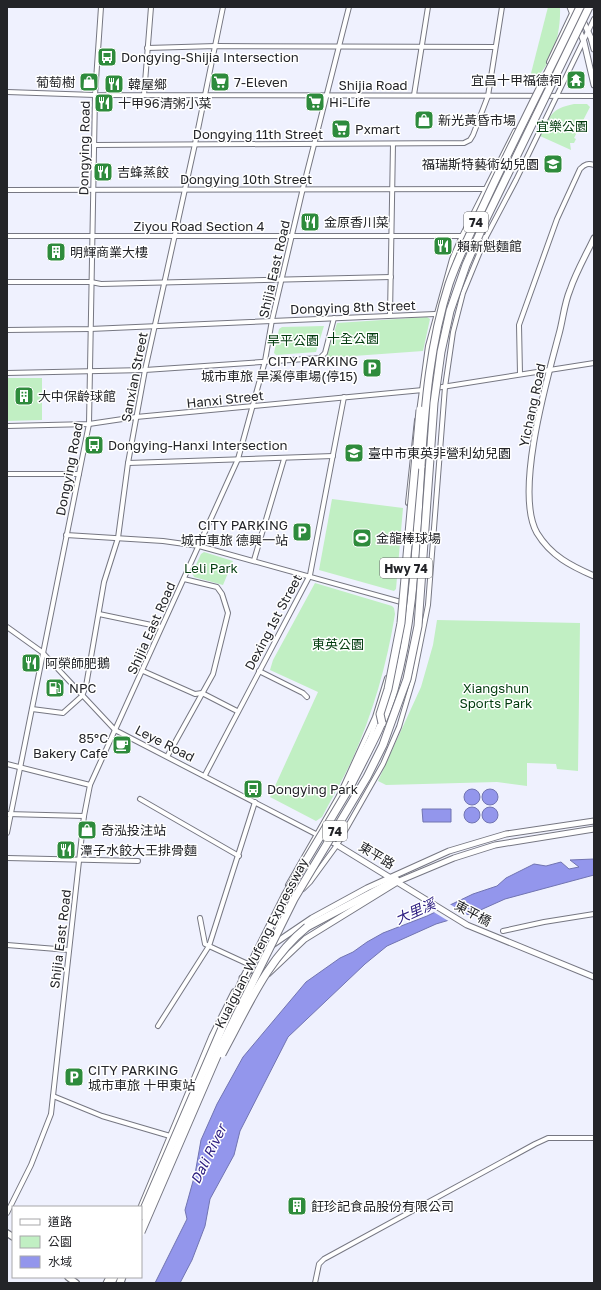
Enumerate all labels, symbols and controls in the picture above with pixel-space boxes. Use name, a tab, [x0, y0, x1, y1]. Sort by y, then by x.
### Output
bus stop icon: Dongying-Shijia Intersection	[96, 46, 118, 68]
place label: Dongying-Shijia Intersection	[121, 49, 299, 65]
temple icon: 宜昌十甲福德祠	[565, 69, 587, 91]
shop icon: 葡萄樹	[78, 71, 100, 93]
supermarket icon: 7-Eleven	[209, 71, 231, 93]
place label: 宜昌十甲福德祠	[471, 72, 562, 88]
restaurant icon: 韓屋鄉	[103, 73, 125, 95]
place label: 葡萄樹	[36, 74, 75, 90]
place label: 7-Eleven	[234, 74, 288, 90]
place label: 韓屋鄉	[128, 76, 167, 92]
street label: Shijia Road	[338, 77, 408, 93]
supermarket icon: Hi-Life	[304, 91, 326, 113]
restaurant icon: 十甲96清粥小菜	[93, 92, 115, 114]
place label: Hi-Life	[329, 94, 370, 110]
place label: 十甲96清粥小菜	[118, 95, 212, 111]
street label: Dongying Road	[75, 100, 93, 196]
shop icon: 新光黃昏市場	[413, 109, 435, 131]
place label: 新光黃昏市場	[438, 112, 516, 128]
supermarket icon: Pxmart	[330, 118, 352, 140]
park label: 宜樂公園	[536, 118, 588, 134]
place label: Pxmart	[355, 121, 400, 137]
street label: Dongying 11th Street	[193, 126, 323, 142]
school or university icon: 福瑞斯特藝術幼兒園	[542, 153, 564, 175]
place label: 福瑞斯特藝術幼兒園	[422, 156, 539, 172]
restaurant icon: 吉蜂蒸餃	[92, 161, 114, 183]
place label: 吉蜂蒸餃	[117, 164, 169, 180]
street label: Dongying 10th Street	[180, 171, 312, 187]
restaurant icon: 金原香川菜	[299, 211, 321, 233]
road number: 74	[464, 212, 488, 232]
place label: 金原香川菜	[324, 214, 389, 230]
street label: Ziyou Road Section 4	[134, 218, 265, 234]
street label: Shijia East Road	[255, 219, 293, 319]
restaurant icon: 賴新魁麵館	[432, 235, 454, 257]
place label: 賴新魁麵館	[457, 238, 522, 254]
building icon: 明輝商業大樓	[45, 241, 67, 263]
place label: 明輝商業大樓	[70, 244, 148, 260]
street label: Dongying 8th Street	[290, 297, 416, 317]
park label: 十全公園	[327, 330, 379, 346]
street label: Sanxian Street	[117, 331, 151, 423]
park label: 旱平公園	[267, 332, 319, 348]
place label: CITY PARKING 城市車旅 旱溪停車場(停15)	[201, 353, 358, 384]
parking icon: CITY PARKING 城市車旅 旱溪停車場(停15)	[361, 357, 383, 379]
street label: Yichang Road	[515, 362, 549, 448]
building icon: 大中保齡球館	[13, 385, 35, 407]
street label: Hanxi Street	[186, 387, 264, 411]
place label: 大中保齡球館	[38, 388, 116, 404]
street label: Dongying Road	[52, 421, 86, 517]
bus stop icon: Dongying-Hanxi Intersection	[83, 434, 105, 456]
place label: Dongying-Hanxi Intersection	[108, 437, 287, 453]
school or university icon: 臺中市東英非營利幼兒園	[343, 442, 365, 464]
place label: 臺中市東英非營利幼兒園	[368, 445, 511, 461]
place label: CITY PARKING 城市車旅 德興一站	[181, 517, 288, 548]
parking icon: CITY PARKING 城市車旅 德興一站	[291, 521, 313, 543]
sports icon: 金龍棒球場	[351, 527, 373, 549]
place label: 金龍棒球場	[376, 530, 441, 546]
road number: Hwy 74	[380, 558, 432, 578]
park label: Leli Park	[184, 560, 239, 576]
street label: Dexing 1st Street	[241, 571, 305, 673]
street label: Shijia East Road	[123, 579, 179, 677]
park label: 東英公園	[312, 636, 364, 652]
restaurant icon: 阿榮師肥鵝	[20, 652, 42, 674]
place label: 阿榮師肥鵝	[45, 655, 110, 671]
fuel station icon: NPC	[44, 677, 66, 699]
place label: NPC	[69, 680, 96, 696]
park label: Xiangshun Sports Park	[460, 680, 533, 711]
street label: Leye Road	[133, 721, 197, 765]
place label: 85°C Bakery Cafe	[33, 730, 108, 761]
cafe icon: 85°C Bakery Cafe	[111, 734, 133, 756]
bus stop icon: Dongying Park	[242, 778, 264, 800]
place label: Dongying Park	[267, 781, 359, 797]
shop icon: 奇泓投注站	[76, 819, 98, 841]
road number: 74	[323, 821, 347, 841]
place label: 奇泓投注站	[101, 822, 166, 838]
street label: 東平路	[356, 838, 398, 872]
restaurant icon: 潭子水餃大王排骨麵	[55, 839, 77, 861]
place label: 潭子水餃大王排骨麵	[80, 842, 197, 858]
street label: Kuaiguan-Wufeng Expressway	[211, 855, 311, 1031]
street label: Shijia East Road	[46, 889, 74, 989]
water label: 大里溪	[392, 894, 439, 927]
street label: 東平橋	[452, 897, 494, 929]
place label: CITY PARKING 城市車旅 十甲東站	[88, 1062, 195, 1093]
parking icon: CITY PARKING 城市車旅 十甲東站	[63, 1066, 85, 1088]
water label: Dali River	[186, 1119, 231, 1186]
building icon: 飪珍記食品股份有限公司	[286, 1195, 308, 1217]
place label: 飪珍記食品股份有限公司	[311, 1198, 454, 1214]
legend	[12, 1206, 142, 1278]
text: 道路	[48, 1214, 72, 1229]
text: 公園	[48, 1234, 72, 1249]
text: 水域	[48, 1254, 72, 1269]

